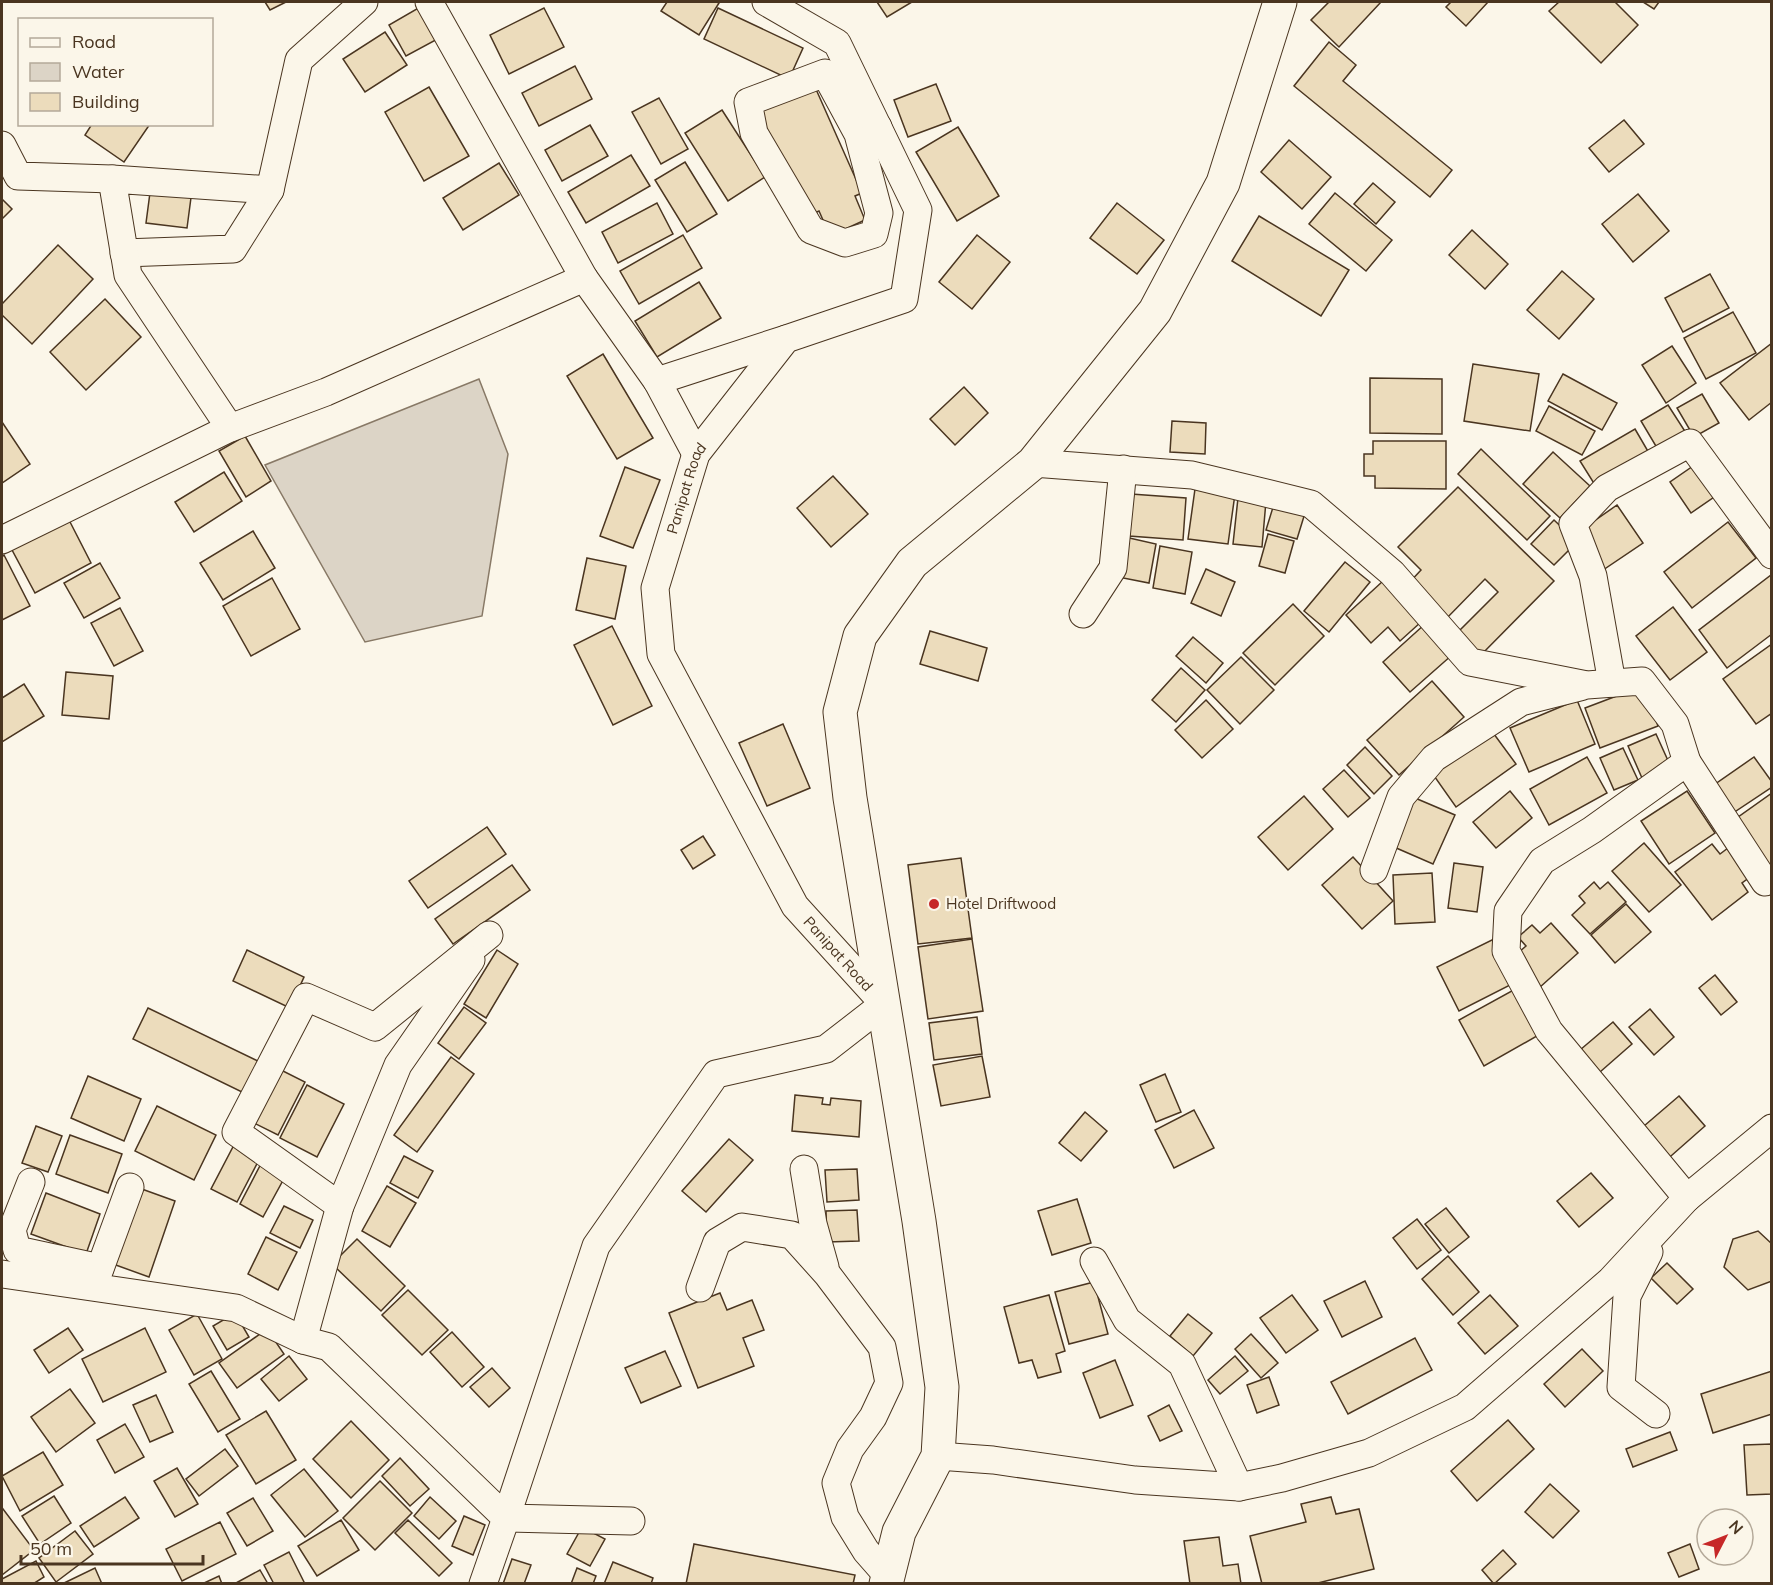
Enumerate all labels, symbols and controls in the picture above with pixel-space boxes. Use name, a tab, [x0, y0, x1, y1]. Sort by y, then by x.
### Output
legend	[18, 18, 213, 126]
text: Road	[72, 30, 116, 53]
text: Water	[72, 60, 125, 83]
text: Building	[72, 90, 140, 113]
street label: Panipat Road	[662, 439, 710, 536]
place label: Hotel Driftwood	[946, 894, 1056, 913]
marker: Hotel Driftwood	[927, 897, 941, 911]
street label: Panipat Road	[800, 912, 877, 995]
north arrow	[1695, 1507, 1755, 1567]
text: N	[1725, 1516, 1748, 1538]
scale bar	[21, 1528, 202, 1566]
text: 50 m	[30, 1537, 72, 1560]

